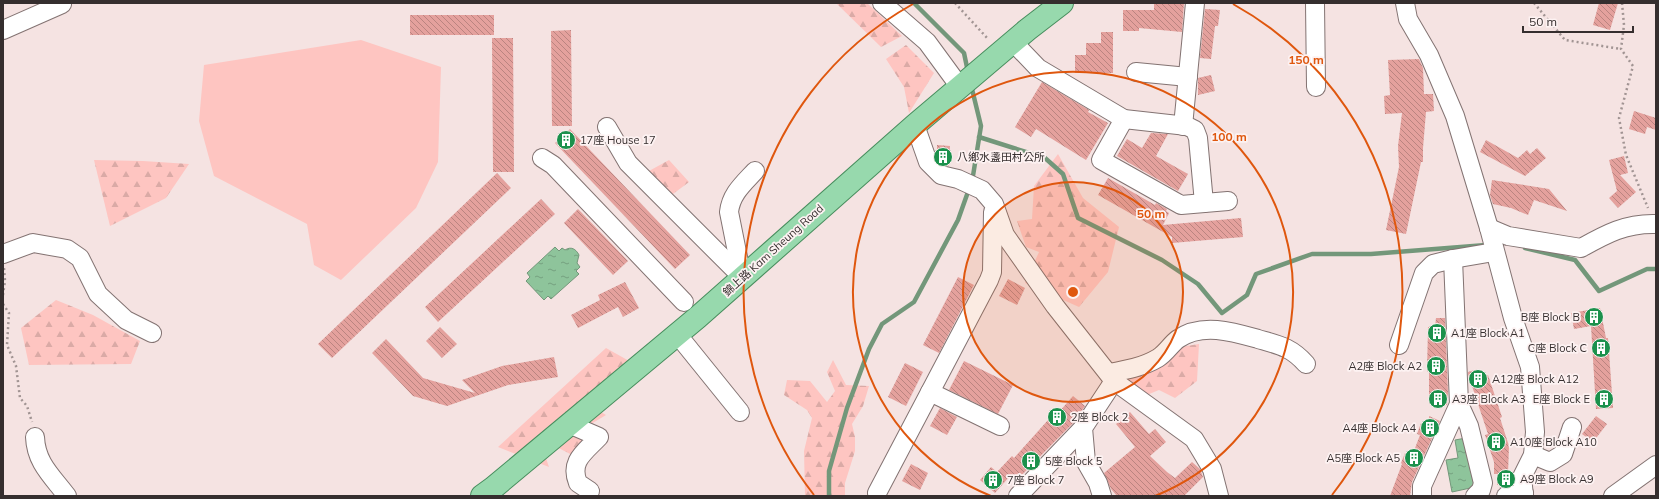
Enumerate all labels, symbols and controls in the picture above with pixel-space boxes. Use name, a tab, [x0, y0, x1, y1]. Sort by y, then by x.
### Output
scale bar	[1523, 8, 1633, 34]
text: 50 m	[1529, 14, 1557, 29]
text: 150 m	[1288, 52, 1324, 67]
building icon: 17座 House 17	[555, 129, 577, 151]
text: 100 m	[1211, 129, 1247, 144]
place label: 17座 House 17	[580, 133, 656, 147]
building icon: 八鄉水盞田村公所	[932, 146, 954, 168]
place label: 八鄉水盞田村公所	[957, 150, 1045, 164]
street label: 錦上路 Kam Sheung Road	[720, 201, 826, 299]
text: 50 m	[1137, 206, 1165, 221]
centre of rings	[1066, 285, 1080, 299]
building icon: B座 Block B	[1583, 306, 1605, 328]
place label: B座 Block B	[1521, 310, 1580, 324]
building icon: A1座 Block A1	[1426, 322, 1448, 344]
place label: A1座 Block A1	[1451, 326, 1525, 340]
building icon: C座 Block C	[1590, 337, 1612, 359]
place label: C座 Block C	[1528, 341, 1587, 355]
building icon: A2座 Block A2	[1425, 355, 1447, 377]
place label: A2座 Block A2	[1348, 359, 1422, 373]
building icon: A12座 Block A12	[1467, 368, 1489, 390]
place label: A12座 Block A12	[1492, 372, 1579, 386]
building icon: A3座 Block A3	[1427, 388, 1449, 410]
building icon: E座 Block E	[1593, 388, 1615, 410]
place label: A3座 Block A3	[1452, 392, 1526, 406]
place label: E座 Block E	[1533, 392, 1590, 406]
building icon: 2座 Block 2	[1046, 406, 1068, 428]
place label: 2座 Block 2	[1071, 410, 1129, 424]
building icon: A4座 Block A4	[1419, 417, 1441, 439]
place label: A4座 Block A4	[1342, 421, 1416, 435]
building icon: A10座 Block A10	[1485, 431, 1507, 453]
place label: A10座 Block A10	[1510, 435, 1597, 449]
building icon: A5座 Block A5	[1403, 447, 1425, 469]
building icon: 5座 Block 5	[1020, 450, 1042, 472]
place label: A5座 Block A5	[1326, 451, 1400, 465]
place label: 5座 Block 5	[1045, 454, 1103, 468]
building icon: A9座 Block A9	[1495, 468, 1517, 490]
building icon: 7座 Block 7	[982, 469, 1004, 491]
place label: A9座 Block A9	[1520, 472, 1594, 486]
place label: 7座 Block 7	[1007, 473, 1064, 487]

